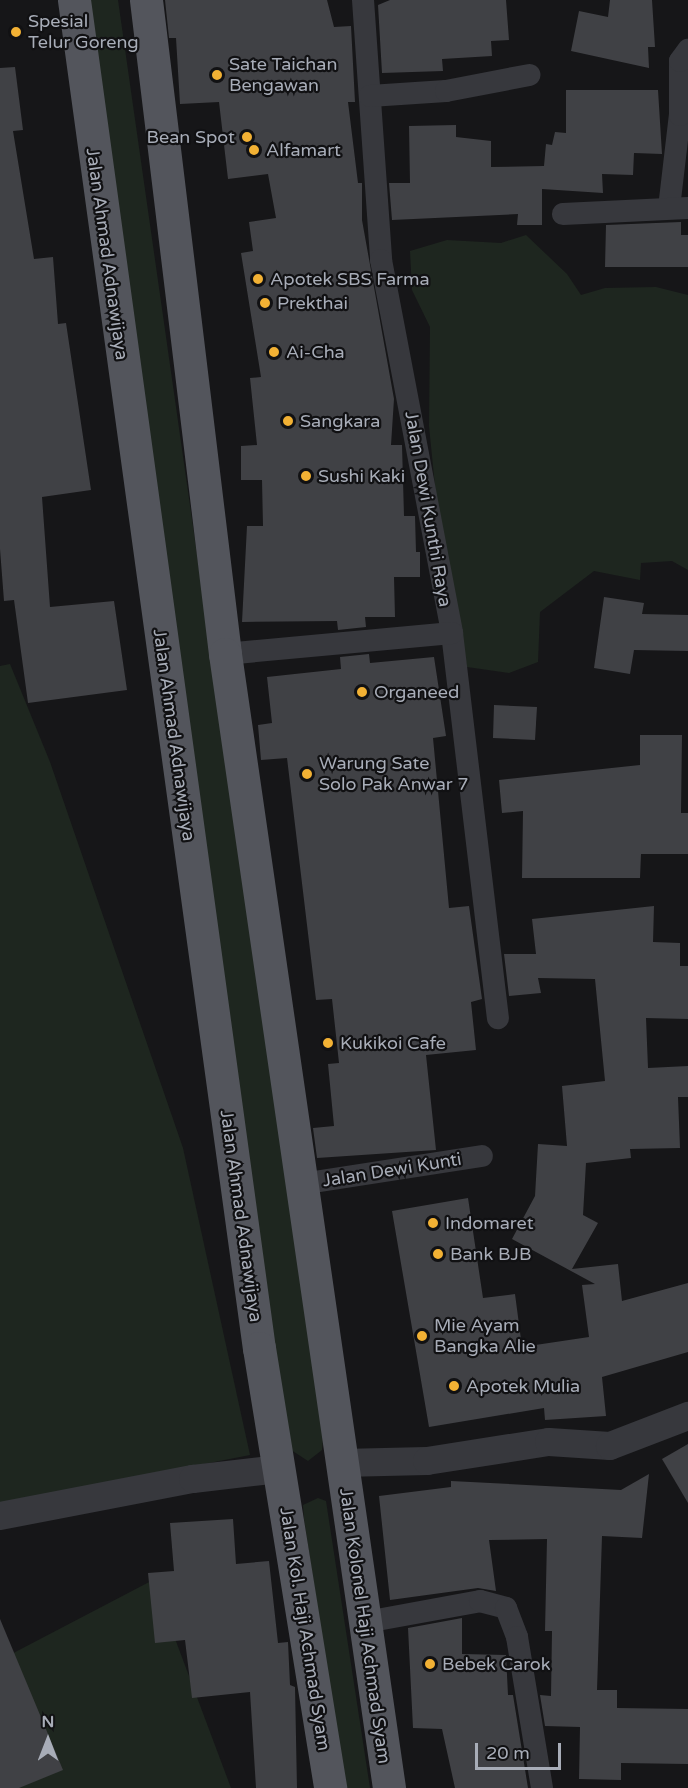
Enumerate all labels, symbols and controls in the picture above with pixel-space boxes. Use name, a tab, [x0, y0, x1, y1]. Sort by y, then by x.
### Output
place label: Spesial Telur Goreng	[28, 11, 139, 54]
marker: Spesial Telur Goreng	[9, 25, 23, 39]
place label: Sate Taichan Bengawan	[229, 54, 337, 97]
marker: Sate Taichan Bengawan	[210, 68, 224, 82]
place label: Bean Spot	[147, 126, 235, 148]
marker: Bean Spot	[240, 130, 254, 144]
place label: Alfamart	[266, 139, 341, 161]
marker: Alfamart	[247, 143, 261, 157]
street label: Jalan Ahmad Adnawijaya	[81, 146, 133, 362]
place label: Apotek SBS Farma	[270, 268, 430, 290]
marker: Apotek SBS Farma	[251, 272, 265, 286]
place label: Prekthai	[277, 292, 348, 314]
marker: Prekthai	[258, 296, 272, 310]
place label: Ai-Cha	[286, 341, 345, 363]
marker: Ai-Cha	[267, 345, 281, 359]
street label: Jalan Dewi Kunthi Raya	[400, 409, 456, 609]
place label: Sangkara	[300, 410, 380, 432]
marker: Sangkara	[281, 414, 295, 428]
place label: Sushi Kaki	[318, 465, 405, 487]
marker: Sushi Kaki	[299, 469, 313, 483]
street label: Jalan Ahmad Adnawijaya	[148, 627, 200, 843]
place label: Organeed	[374, 681, 459, 703]
marker: Organeed	[355, 685, 369, 699]
place label: Warung Sate Solo Pak Anwar 7	[319, 753, 469, 795]
marker: Warung Sate Solo Pak Anwar 7	[300, 767, 314, 781]
place label: Kukikoi Cafe	[340, 1032, 446, 1054]
marker: Kukikoi Cafe	[321, 1036, 335, 1050]
street label: Jalan Ahmad Adnawijaya	[215, 1108, 267, 1324]
street label: Jalan Dewi Kunti	[321, 1148, 463, 1192]
place label: Indomaret	[445, 1212, 534, 1234]
marker: Indomaret	[426, 1216, 440, 1230]
place label: Bank BJB	[450, 1243, 531, 1265]
marker: Bank BJB	[431, 1247, 445, 1261]
place label: Mie Ayam Bangka Alie	[434, 1315, 536, 1358]
marker: Mie Ayam Bangka Alie	[415, 1329, 429, 1343]
place label: Apotek Mulia	[466, 1375, 580, 1397]
marker: Apotek Mulia	[447, 1379, 461, 1393]
street label: Jalan Kolonel Haji Achmad Syam	[335, 1487, 395, 1765]
street label: Jalan Kol. Haji Achmad Syam	[275, 1506, 335, 1752]
place label: Bebek Carok	[442, 1653, 551, 1675]
marker: Bebek Carok	[423, 1657, 437, 1671]
north arrow	[18, 1710, 78, 1770]
text: N	[42, 1712, 54, 1732]
scale bar	[478, 1731, 564, 1769]
text: 20 m	[486, 1742, 530, 1764]

